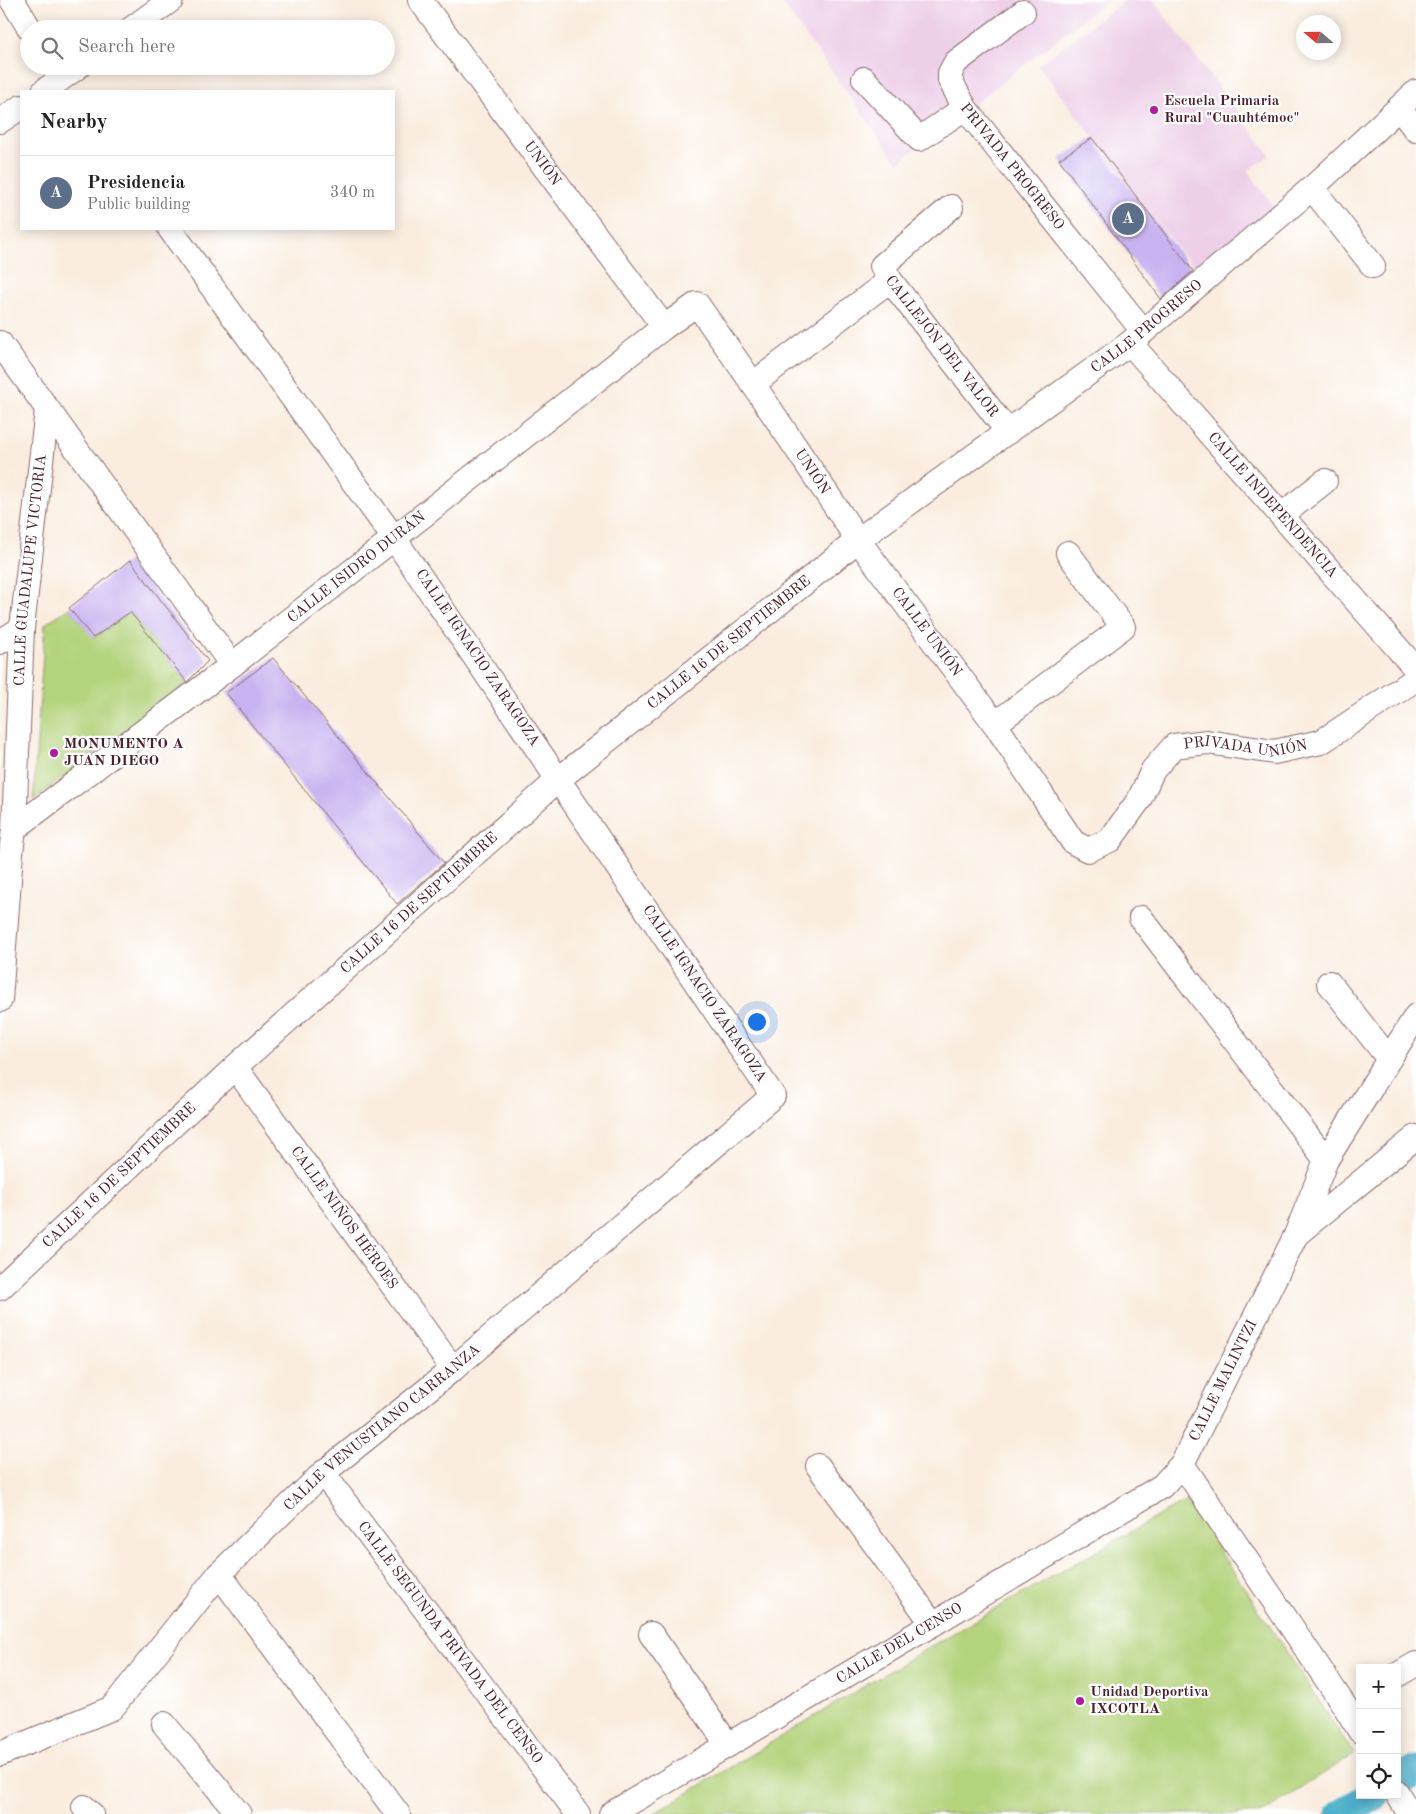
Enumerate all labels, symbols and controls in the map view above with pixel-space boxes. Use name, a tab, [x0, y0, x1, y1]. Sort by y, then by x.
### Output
north arrow	[1296, 15, 1341, 60]
search box	[20, 20, 395, 75]
icon: search	[38, 34, 66, 62]
text: Search here	[78, 38, 175, 57]
place label: Escuela Primaria Rural "Cuauhtémoc"	[1164, 94, 1300, 126]
street label: PRIVADA PROGRESO	[957, 101, 1067, 233]
marker: Escuela Primaria Rural "Cuauhtémoc"	[1148, 104, 1160, 116]
text: Nearby	[40, 112, 108, 133]
street label: UNIÓN	[521, 138, 564, 189]
text: Presidencia	[87, 174, 185, 193]
text: A	[50, 185, 62, 201]
text: 340 m	[330, 185, 375, 201]
text: Public building	[87, 197, 190, 213]
pin: A	[1112, 200, 1144, 238]
street label: CALLEJÓN DEL VALOR	[882, 273, 1001, 420]
street label: CALLE PROGRESO	[1088, 277, 1205, 376]
street label: CALLE INDEPENDENCIA	[1205, 430, 1340, 581]
street label: UNIÓN	[792, 446, 833, 498]
street label: CALLE GUADALUPE VICTORIA	[12, 453, 49, 686]
street label: CALLE ISIDRO DURÁN	[285, 509, 429, 626]
street label: CALLE IGNACIO ZARAGOZA	[412, 567, 542, 750]
street label: CALLE 16 DE SEPTIEMBRE	[645, 573, 814, 713]
street label: CALLE UNIÓN	[889, 585, 965, 680]
street label: PRIVADA UNIÓN	[1183, 734, 1309, 760]
place label: MONUMENTO A JUAN DIEGO	[64, 737, 184, 769]
marker: MONUMENTO A JUAN DIEGO	[48, 747, 60, 759]
street label: CALLE 16 DE SEPTIEMBRE	[338, 830, 500, 977]
street label: CALLE IGNACIO ZARAGOZA	[639, 903, 769, 1086]
your location	[744, 1009, 770, 1035]
street label: CALLE 16 DE SEPTIEMBRE	[40, 1100, 199, 1251]
street label: CALLE NIÑOS HÉROES	[288, 1144, 400, 1292]
street label: CALLE MALINTZI	[1187, 1318, 1260, 1444]
street label: CALLE VENUSTIANO CARRANZA	[281, 1341, 484, 1514]
street label: CALLE SEGUNDA PRIVADA DEL CENSO	[355, 1519, 545, 1767]
street label: CALLE DEL CENSO	[834, 1601, 965, 1687]
map controls	[1356, 1664, 1401, 1799]
button: +	[1356, 1664, 1401, 1709]
place label: Unidad Deportiva IXCOTLA	[1090, 1685, 1209, 1717]
marker: Unidad Deportiva IXCOTLA	[1074, 1695, 1086, 1707]
button: −	[1356, 1709, 1401, 1754]
button: locate	[1356, 1754, 1401, 1799]

